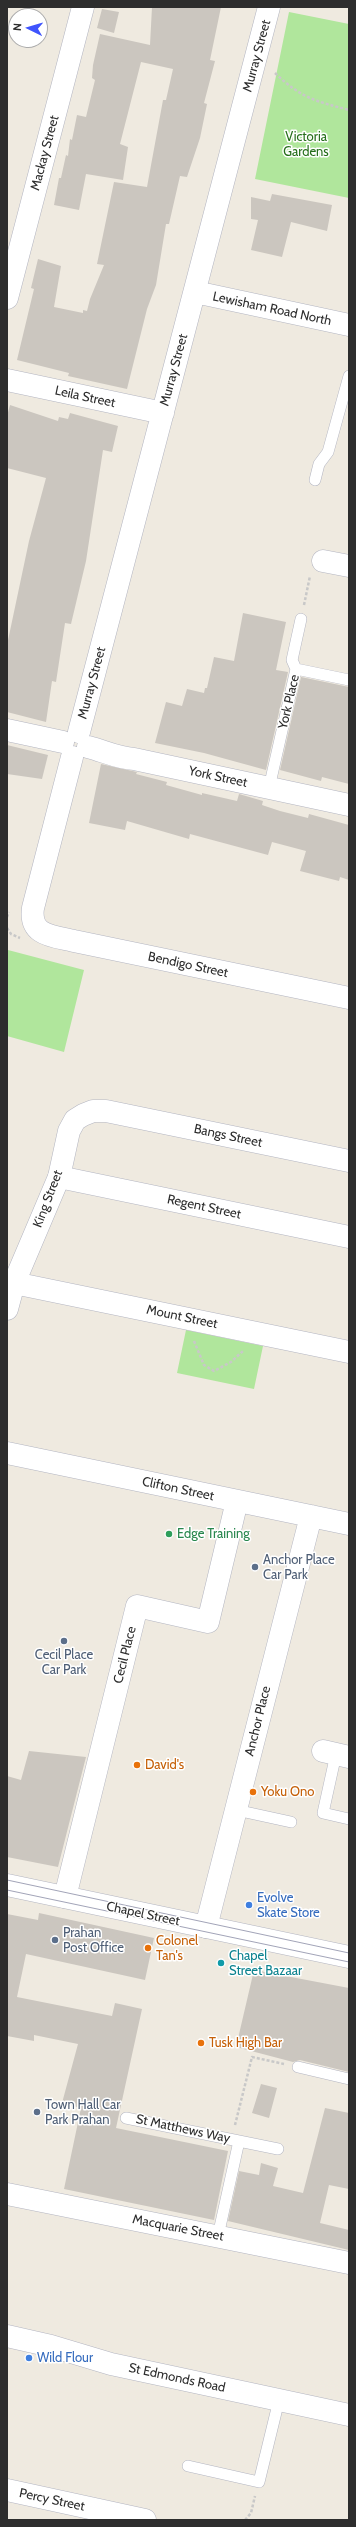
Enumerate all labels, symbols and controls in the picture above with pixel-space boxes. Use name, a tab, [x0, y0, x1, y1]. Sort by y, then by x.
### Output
north arrow	[8, 8, 48, 48]
street label: Murray Street	[240, 18, 274, 94]
text: N	[10, 23, 24, 32]
street label: Mackay Street	[27, 114, 63, 192]
park label: Victoria Gardens	[283, 129, 329, 160]
street label: Lewisham Road North	[211, 289, 333, 329]
street label: Murray Street	[157, 332, 191, 408]
street label: Leila Street	[53, 383, 117, 411]
street label: Murray Street	[75, 645, 109, 721]
street label: York Place	[275, 673, 303, 731]
street label: York Street	[187, 763, 249, 791]
street label: Bendigo Street	[146, 949, 230, 981]
street label: Bangs Street	[192, 1121, 264, 1151]
street label: King Street	[30, 1168, 66, 1230]
street label: Regent Street	[166, 1192, 242, 1222]
street label: Mount Street	[145, 1302, 219, 1332]
street label: Clifton Street	[141, 1474, 215, 1504]
place label: Edge Training	[177, 1526, 250, 1542]
marker: Edge Training	[164, 1529, 174, 1539]
place label: Anchor Place Car Park	[263, 1552, 335, 1583]
marker: Anchor Place Car Park	[250, 1562, 260, 1572]
street label: Cecil Place	[110, 1625, 140, 1685]
marker: Cecil Place Car Park	[59, 1636, 69, 1646]
place label: Cecil Place Car Park	[35, 1647, 93, 1678]
street label: Anchor Place	[242, 1684, 274, 1758]
place label: David's	[145, 1757, 184, 1773]
marker: David's	[132, 1760, 142, 1770]
place label: Yoku Ono	[261, 1784, 314, 1800]
marker: Yoku Ono	[248, 1787, 258, 1797]
place label: Evolve Skate Store	[257, 1890, 320, 1921]
street label: Chapel Street	[105, 1899, 181, 1929]
marker: Evolve Skate Store	[244, 1900, 254, 1910]
place label: Prahan Post Office	[63, 1925, 124, 1956]
place label: Colonel Tan's	[156, 1933, 198, 1964]
marker: Prahan Post Office	[50, 1935, 60, 1945]
marker: Colonel Tan's	[143, 1943, 153, 1953]
place label: Chapel Street Bazaar	[229, 1948, 302, 1979]
marker: Chapel Street Bazaar	[216, 1958, 226, 1968]
place label: Tusk High Bar	[209, 2035, 282, 2051]
marker: Tusk High Bar	[196, 2038, 206, 2048]
place label: Town Hall Car Park Prahan	[45, 2097, 120, 2128]
marker: Town Hall Car Park Prahan	[32, 2107, 42, 2117]
street label: St Matthews Way	[135, 2111, 231, 2147]
street label: Macquarie Street	[131, 2212, 225, 2244]
place label: Wild Flour	[37, 2350, 93, 2366]
marker: Wild Flour	[24, 2353, 34, 2363]
street label: St Edmonds Road	[127, 2360, 227, 2396]
street label: Percy Street	[18, 2485, 86, 2515]

